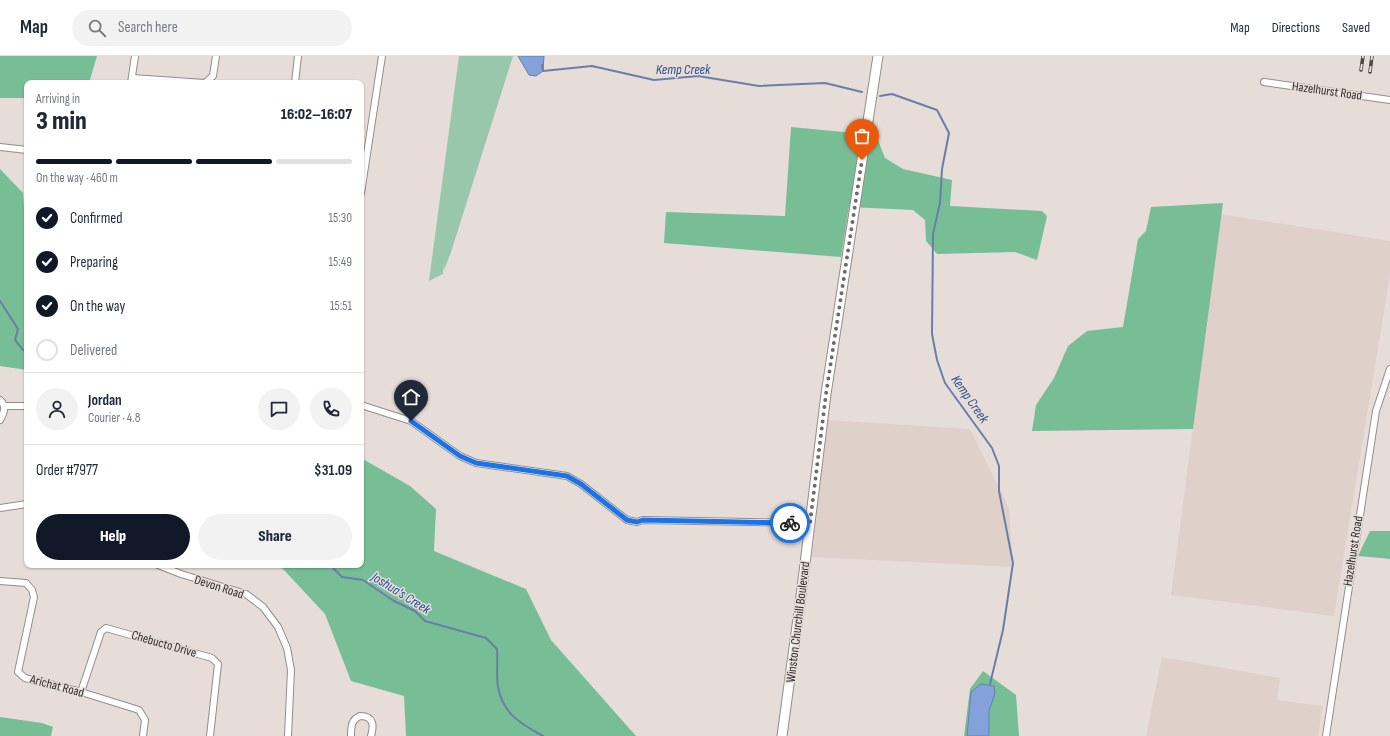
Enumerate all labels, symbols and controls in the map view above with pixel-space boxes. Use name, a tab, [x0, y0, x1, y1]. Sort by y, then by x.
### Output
search box	[72, 10, 352, 46]
text: Map	[20, 16, 48, 39]
icon: search	[86, 17, 108, 39]
text: Search here	[118, 18, 178, 37]
text: Map	[1230, 19, 1250, 36]
text: Directions	[1272, 19, 1320, 36]
text: Saved	[1342, 19, 1370, 36]
water label: Kemp Creek	[656, 61, 711, 78]
street label: Hazelhurst Road	[1291, 78, 1363, 104]
text: Arriving in	[36, 91, 80, 107]
text: 16:02–16:07	[281, 105, 352, 124]
text: 3 min	[36, 106, 87, 137]
pin	[845, 119, 879, 160]
icon: bag	[851, 125, 873, 147]
text: On the way · 460 m	[36, 170, 118, 186]
icon: check	[36, 207, 58, 229]
text: Confirmed	[70, 209, 123, 228]
text: 15:30	[329, 210, 352, 226]
icon: check	[36, 251, 58, 273]
text: Preparing	[70, 253, 118, 272]
text: 15:49	[329, 254, 352, 270]
icon: check	[36, 295, 58, 317]
text: On the way	[70, 297, 125, 316]
text: 15:51	[330, 298, 352, 314]
text: Delivered	[70, 341, 117, 360]
water label: Kemp Creek	[947, 372, 993, 427]
pin	[394, 380, 428, 421]
icon: home	[400, 386, 422, 408]
button: person	[36, 388, 78, 430]
button: chat	[258, 388, 300, 430]
button: phone	[310, 388, 352, 430]
text: Jordan	[88, 391, 122, 410]
text: Courier · 4.8	[88, 410, 140, 426]
text: Order #7977	[36, 461, 98, 480]
text: $31.09	[314, 461, 352, 480]
courier	[770, 503, 810, 543]
icon: bike	[779, 512, 801, 534]
button: Help	[36, 514, 190, 560]
button: Share	[198, 514, 352, 560]
street label: Hazelhurst Road	[1340, 515, 1366, 587]
street label: Winston Churchill Boulevard	[783, 561, 813, 683]
water label: Joshua's Creek	[367, 568, 434, 618]
street label: Devon Road	[192, 571, 246, 603]
street label: Chebucto Drive	[130, 627, 198, 661]
street label: Arichat Road	[27, 671, 86, 701]

